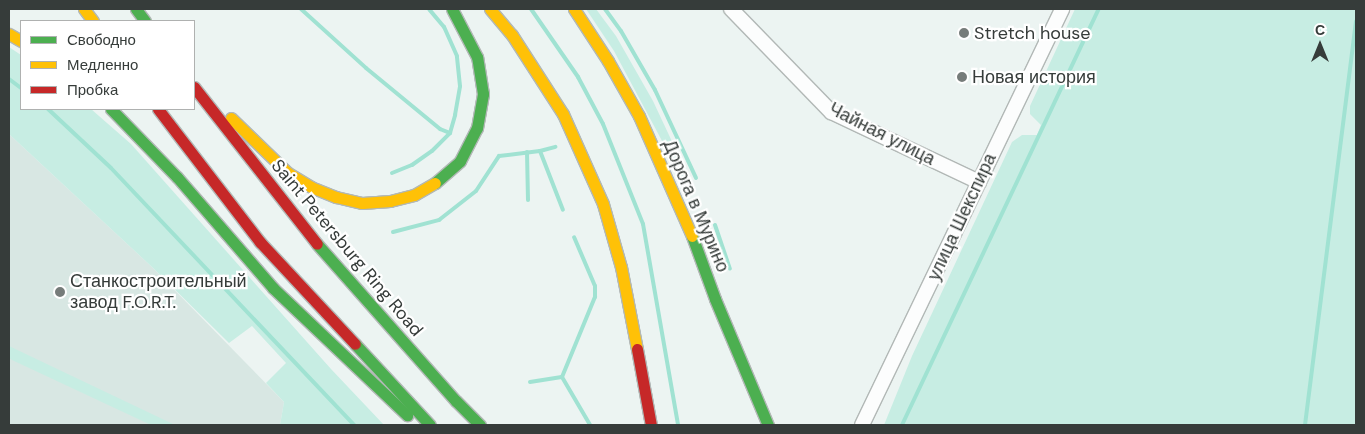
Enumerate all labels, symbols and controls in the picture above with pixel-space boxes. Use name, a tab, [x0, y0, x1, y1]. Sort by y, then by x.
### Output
legend	[20, 20, 195, 110]
north arrow	[1295, 20, 1345, 70]
text: С	[1315, 21, 1325, 39]
place label: Stretch house	[974, 22, 1091, 44]
marker: Stretch house	[958, 27, 970, 39]
text: Свободно	[67, 30, 136, 50]
text: Медленно	[67, 55, 138, 75]
place label: Новая история	[972, 66, 1096, 88]
marker: Новая история	[956, 71, 968, 83]
text: Пробка	[67, 80, 118, 100]
street label: Чайная улица	[825, 98, 939, 170]
street label: Дорога в Мурино	[658, 137, 734, 275]
street label: улица Шекспира	[923, 150, 1001, 284]
street label: Saint Petersburg Ring Road	[267, 155, 427, 341]
place label: Станкостроительный завод F.O.R.T.	[70, 271, 247, 314]
marker: Станкостроительный завод F.O.R.T.	[54, 286, 66, 298]

